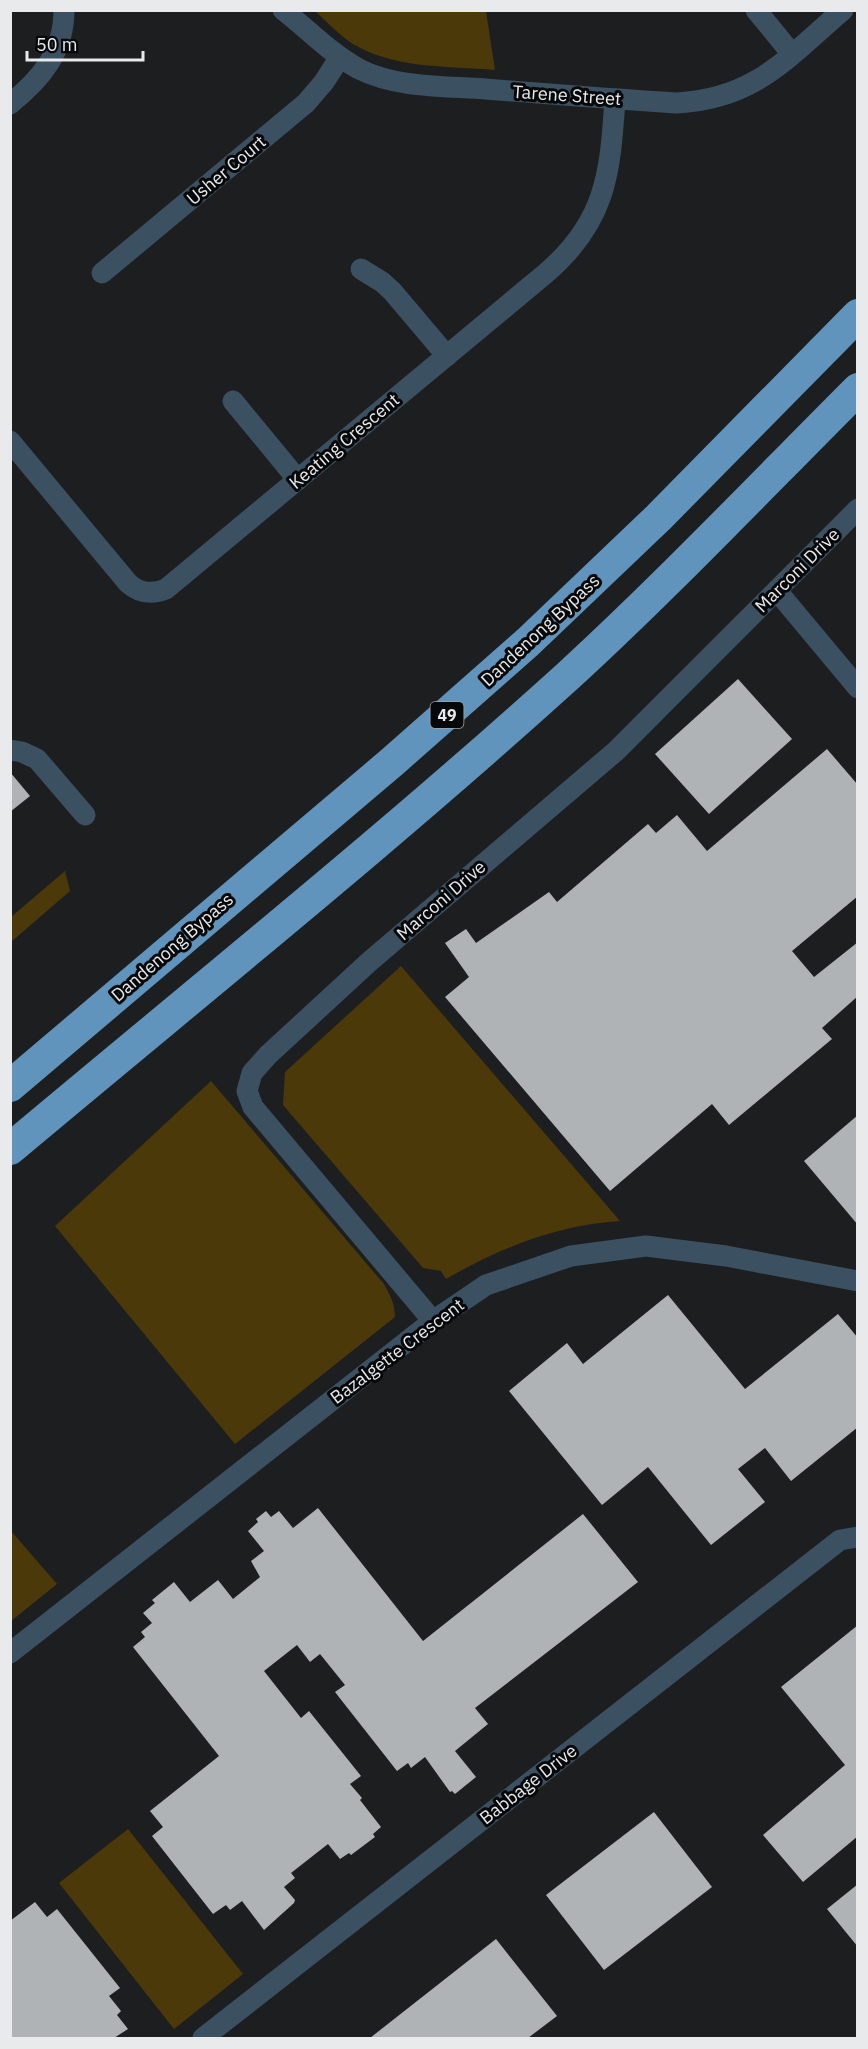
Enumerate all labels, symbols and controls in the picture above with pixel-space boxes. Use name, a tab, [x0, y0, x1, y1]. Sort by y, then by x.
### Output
scale bar	[27, 24, 142, 62]
text: 50 m	[36, 33, 78, 56]
street label: Tarene Street	[512, 80, 622, 110]
street label: Usher Court	[182, 130, 270, 210]
street label: Keating Crescent	[284, 388, 404, 494]
street label: Marconi Drive	[750, 523, 844, 617]
street label: Dandenong Bypass	[476, 569, 604, 691]
road number: 49	[430, 702, 464, 728]
street label: Marconi Drive	[392, 855, 490, 945]
street label: Dandenong Bypass	[106, 888, 238, 1006]
street label: Bazalgette Crescent	[325, 1293, 469, 1409]
street label: Babbage Drive	[475, 1739, 581, 1829]

